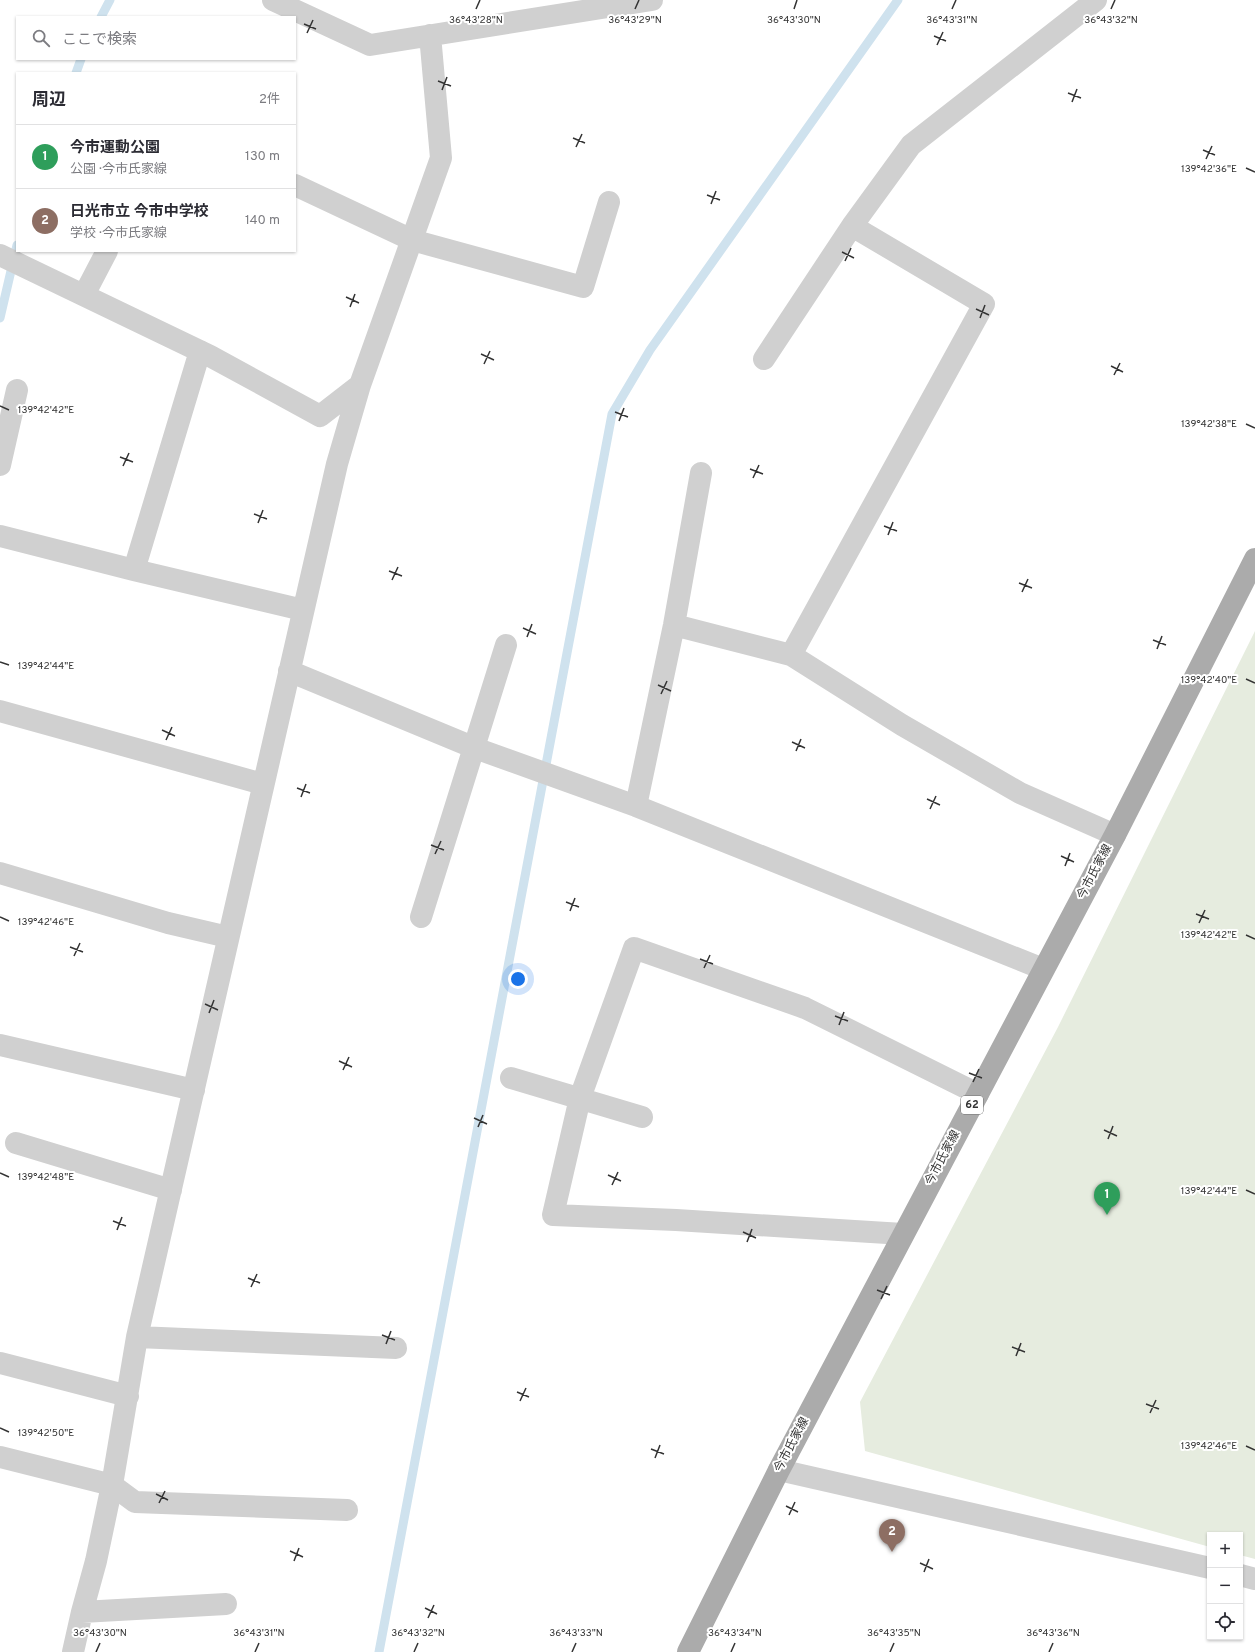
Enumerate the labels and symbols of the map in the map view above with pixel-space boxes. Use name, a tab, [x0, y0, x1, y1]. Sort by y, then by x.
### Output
text: 36°43'28"N	[449, 14, 503, 27]
text: 36°43'29"N	[608, 14, 662, 27]
text: 36°43'30"N	[767, 14, 821, 27]
text: 36°43'31"N	[926, 14, 978, 27]
text: 36°43'32"N	[1084, 14, 1138, 27]
text: 139°42'36"E	[1181, 163, 1237, 176]
text: 139°42'42"E	[18, 404, 74, 417]
text: 139°42'38"E	[1181, 418, 1237, 431]
text: 139°42'44"E	[18, 660, 74, 673]
text: 139°42'40"E	[1181, 674, 1237, 687]
street label: 今市氏家線	[1074, 842, 1116, 902]
text: 139°42'46"E	[18, 916, 74, 929]
text: 139°42'42"E	[1181, 929, 1237, 942]
your location	[508, 969, 528, 989]
road number: 62	[961, 1096, 983, 1114]
street label: 今市氏家線	[922, 1128, 964, 1188]
text: 139°42'48"E	[18, 1171, 74, 1184]
pin: 1	[1094, 1182, 1120, 1215]
text: 139°42'44"E	[1181, 1185, 1237, 1198]
street label: 今市氏家線	[771, 1415, 813, 1475]
text: 139°42'50"E	[18, 1427, 74, 1440]
text: 139°42'46"E	[1181, 1440, 1237, 1453]
pin: 2	[879, 1519, 905, 1552]
text: 36°43'30"N	[73, 1627, 127, 1640]
text: 36°43'31"N	[233, 1627, 285, 1640]
text: 36°43'32"N	[391, 1627, 445, 1640]
text: 36°43'33"N	[549, 1627, 603, 1640]
text: 36°43'34"N	[708, 1627, 762, 1640]
text: 36°43'35"N	[867, 1627, 921, 1640]
text: 36°43'36"N	[1026, 1627, 1080, 1640]

